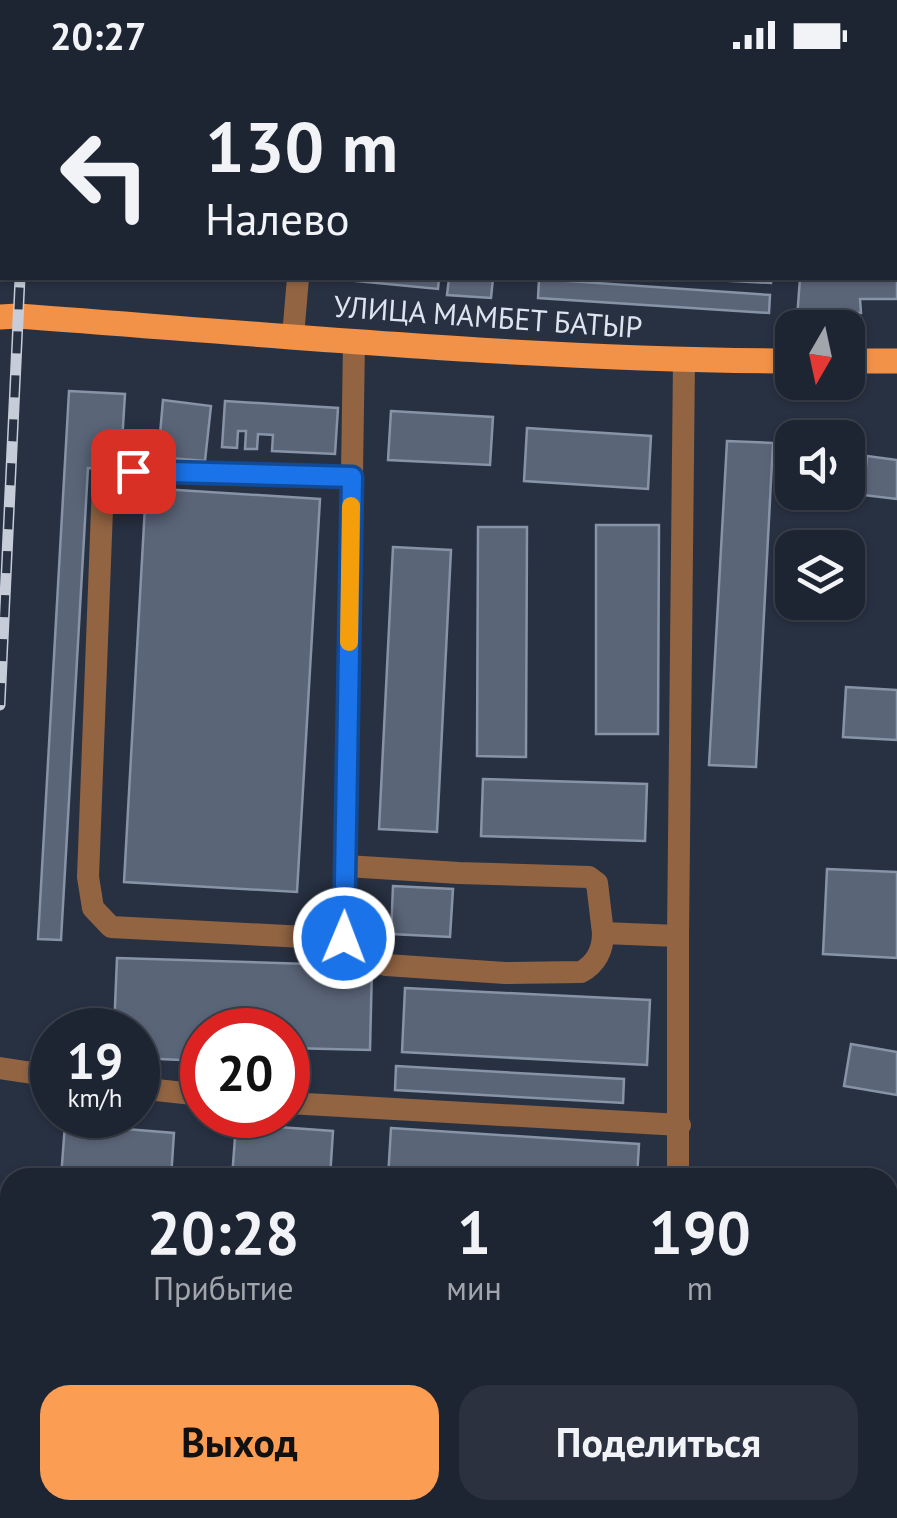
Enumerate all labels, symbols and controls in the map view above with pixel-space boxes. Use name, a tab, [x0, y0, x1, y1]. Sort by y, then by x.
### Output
text: 20:27	[50, 11, 146, 60]
text: 130 m	[205, 101, 398, 191]
icon: left	[40, 110, 170, 240]
text: Налево	[205, 189, 350, 247]
street label: УЛИЦА МАМБЕТ БАТЫР	[332, 286, 644, 346]
north arrow	[775, 310, 865, 400]
map controls	[775, 310, 865, 620]
button: sound	[775, 420, 865, 510]
pin	[91, 429, 176, 514]
icon: arrive	[106, 444, 161, 499]
button: layers	[775, 530, 865, 620]
position arrow	[292, 886, 396, 990]
speed limit sign: 20	[180, 1008, 310, 1138]
text: 19	[67, 1028, 123, 1093]
text: km/h	[68, 1082, 122, 1114]
text: 20:28	[147, 1193, 299, 1271]
text: 1	[457, 1193, 491, 1271]
text: 190	[649, 1193, 751, 1271]
text: Прибытие	[153, 1267, 293, 1309]
text: мин	[446, 1267, 502, 1309]
text: m	[687, 1267, 713, 1309]
button: Выход	[40, 1385, 439, 1500]
button: Поделиться	[459, 1385, 858, 1500]

